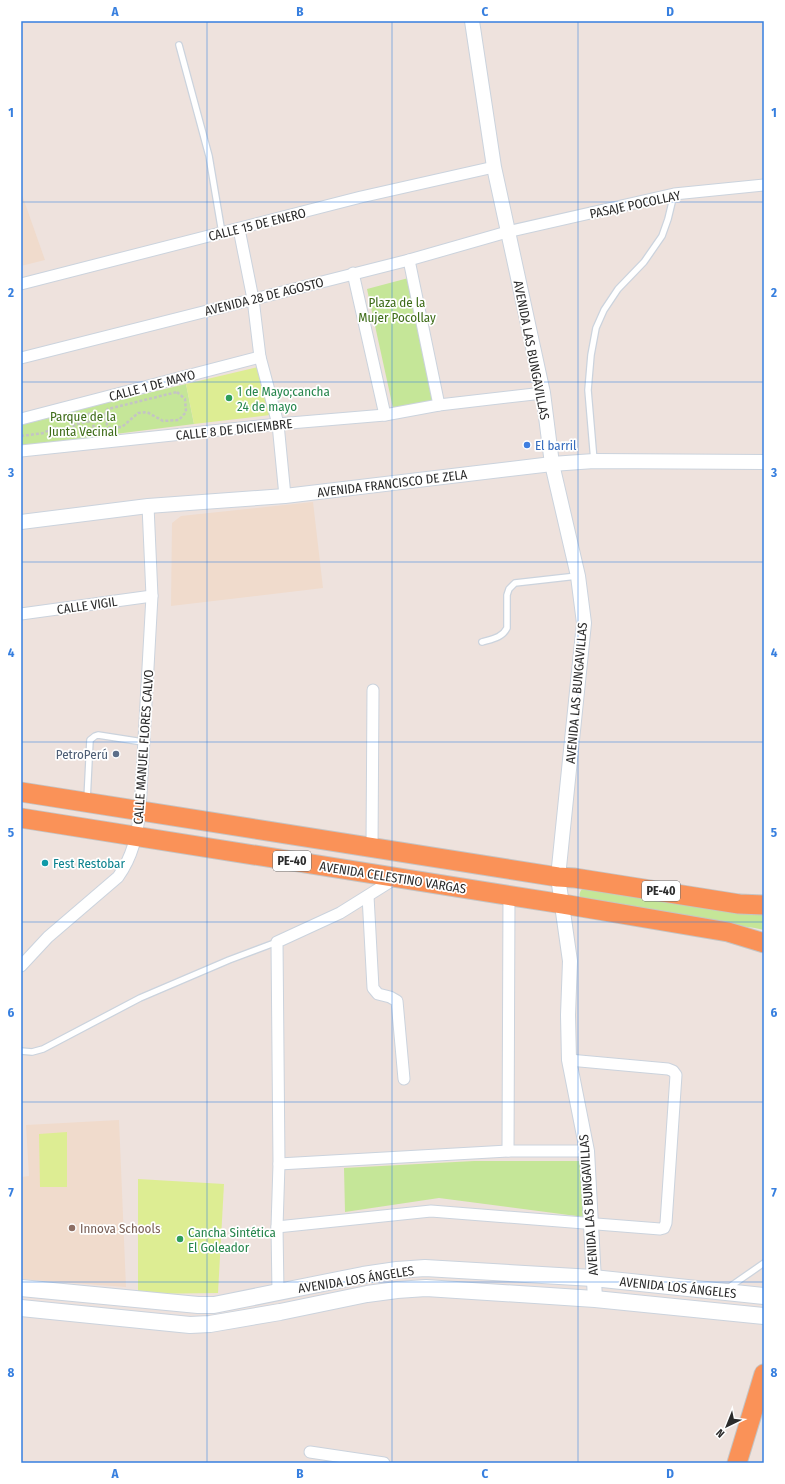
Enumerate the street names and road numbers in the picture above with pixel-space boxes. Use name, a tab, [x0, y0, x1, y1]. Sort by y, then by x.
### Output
street label: PASAJE POCOLLAY	[588, 187, 682, 221]
street label: CALLE 15 DE ENERO	[207, 205, 308, 244]
street label: AVENIDA 28 DE AGOSTO	[203, 274, 325, 319]
street label: AVENIDA LAS BUNGAVILLAS	[511, 279, 552, 421]
street label: CALLE 1 DE MAYO	[107, 367, 197, 404]
street label: CALLE 8 DE DICIEMBRE	[175, 416, 293, 443]
street label: AVENIDA FRANCISCO DE ZELA	[316, 467, 468, 500]
street label: CALLE VIGIL	[56, 594, 118, 617]
street label: AVENIDA LAS BUNGAVILLAS	[563, 622, 590, 764]
street label: CALLE MANUEL FLORES CALVO	[131, 669, 156, 825]
road number: PE-40	[273, 851, 311, 871]
street label: AVENIDA CELESTINO VARGAS	[319, 859, 467, 896]
road number: PE-40	[642, 881, 680, 901]
street label: AVENIDA LAS BUNGAVILLAS	[576, 1134, 601, 1276]
street label: AVENIDA LOS ÁNGELES	[297, 1263, 415, 1296]
street label: AVENIDA LOS ÁNGELES	[619, 1274, 737, 1301]

